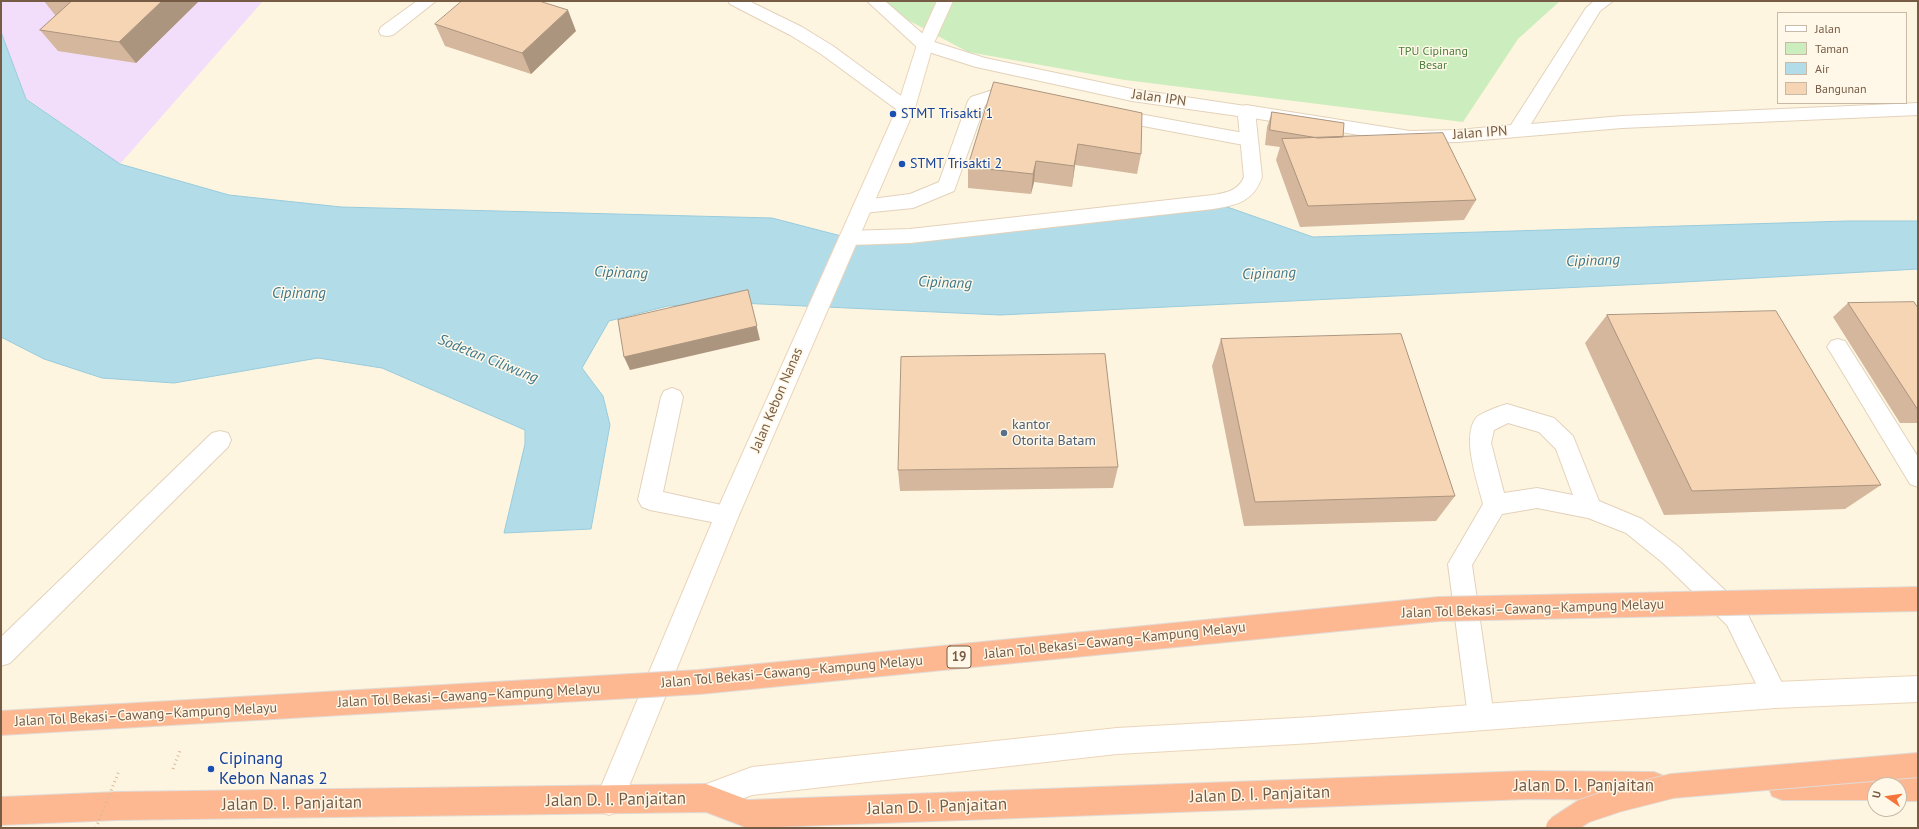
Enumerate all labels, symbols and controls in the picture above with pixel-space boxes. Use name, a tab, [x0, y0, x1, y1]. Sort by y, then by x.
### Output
legend	[1777, 12, 1907, 104]
text: Jalan	[1815, 21, 1840, 36]
text: Taman	[1815, 41, 1849, 56]
park label: TPU Cipinang Besar	[1398, 45, 1468, 73]
text: Air	[1815, 61, 1829, 76]
text: Bangunan	[1815, 81, 1867, 96]
street label: Jalan IPN	[1131, 86, 1187, 110]
place label: STMT Trisakti 1	[901, 106, 993, 122]
marker: STMT Trisakti 1	[888, 109, 898, 119]
street label: Jalan IPN	[1452, 123, 1508, 143]
place label: STMT Trisakti 2	[910, 156, 1002, 172]
marker: STMT Trisakti 2	[897, 159, 907, 169]
water label: Cipinang	[1566, 251, 1620, 271]
water label: Cipinang	[594, 263, 648, 283]
water label: Cipinang	[1242, 264, 1296, 284]
water label: Cipinang	[918, 273, 972, 293]
water label: Cipinang	[272, 285, 326, 303]
water label: Sodetan Ciliwung	[435, 331, 541, 387]
street label: Jalan Kebon Nanas	[747, 345, 807, 455]
place label: kantor Otorita Batam	[1012, 417, 1096, 450]
marker: kantor Otorita Batam	[999, 428, 1009, 438]
street label: Jalan Tol Bekasi–Cawang–Kampung Melayu	[1401, 596, 1665, 622]
street label: Jalan Tol Bekasi–Cawang–Kampung Melayu	[983, 619, 1247, 663]
road number: 19	[947, 646, 971, 668]
street label: Jalan Tol Bekasi–Cawang–Kampung Melayu	[660, 652, 924, 692]
street label: Jalan Tol Bekasi–Cawang–Kampung Melayu	[337, 681, 601, 711]
street label: Jalan Tol Bekasi–Cawang–Kampung Melayu	[14, 700, 278, 730]
place label: Cipinang Kebon Nanas 2	[219, 749, 328, 789]
marker: Cipinang Kebon Nanas 2	[206, 764, 216, 774]
street label: Jalan D. I. Panjaitan	[1514, 776, 1654, 796]
north arrow	[1867, 777, 1907, 817]
street label: Jalan D. I. Panjaitan	[1190, 782, 1330, 808]
street label: Jalan D. I. Panjaitan	[546, 789, 686, 811]
text: U	[1869, 790, 1884, 799]
street label: Jalan D. I. Panjaitan	[222, 793, 362, 815]
street label: Jalan D. I. Panjaitan	[867, 794, 1007, 820]

